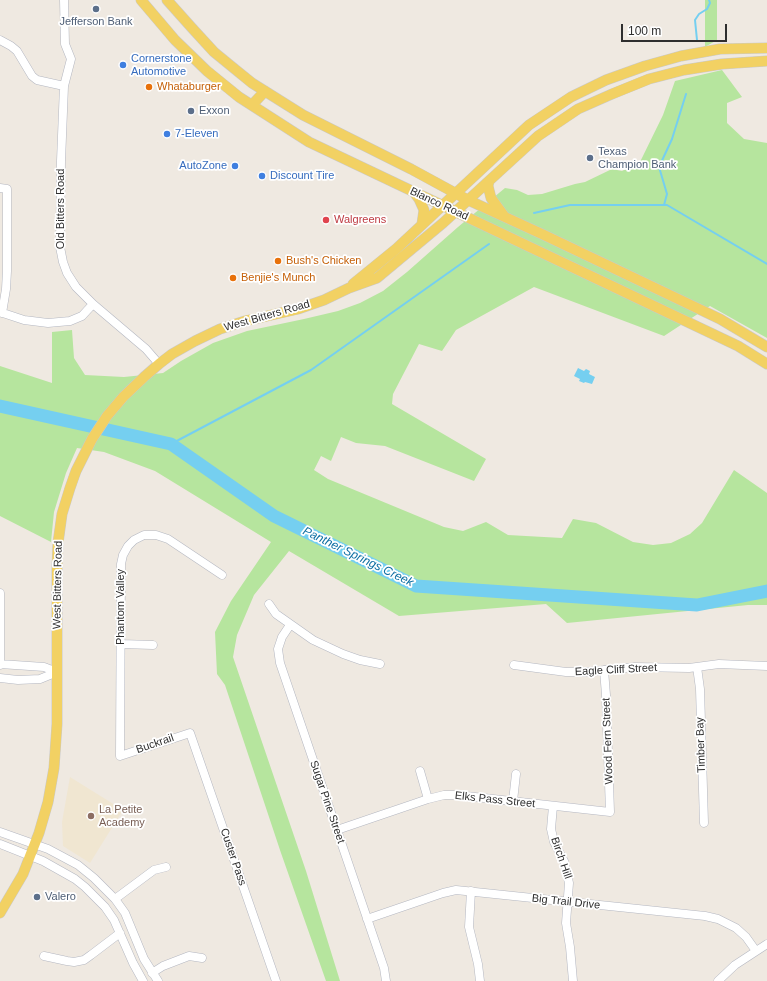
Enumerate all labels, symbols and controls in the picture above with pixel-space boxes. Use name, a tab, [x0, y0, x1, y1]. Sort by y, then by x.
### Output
marker: Jefferson Bank	[91, 4, 101, 14]
place label: Jefferson Bank	[59, 15, 133, 29]
scale bar	[623, 16, 729, 42]
text: 100 m	[628, 24, 661, 38]
place label: Cornerstone Automotive	[131, 52, 192, 78]
marker: Cornerstone Automotive	[118, 60, 128, 70]
place label: Whataburger	[157, 80, 221, 94]
marker: Whataburger	[144, 82, 154, 92]
place label: Exxon	[199, 104, 230, 118]
marker: Exxon	[186, 106, 196, 116]
place label: 7-Eleven	[175, 127, 218, 141]
marker: 7-Eleven	[162, 129, 172, 139]
place label: Texas Champion Bank	[598, 145, 676, 171]
marker: Texas Champion Bank	[585, 153, 595, 163]
place label: AutoZone	[179, 159, 227, 173]
marker: AutoZone	[230, 161, 240, 171]
street label: Old Bitters Road	[54, 169, 68, 249]
place label: Discount Tire	[270, 169, 334, 183]
marker: Discount Tire	[257, 171, 267, 181]
street label: Blanco Road	[408, 185, 470, 223]
place label: Walgreens	[334, 213, 386, 227]
marker: Walgreens	[321, 215, 331, 225]
place label: Bush's Chicken	[286, 254, 361, 268]
marker: Bush's Chicken	[273, 256, 283, 266]
place label: Benjie's Munch	[241, 271, 315, 285]
marker: Benjie's Munch	[228, 273, 238, 283]
street label: West Bitters Road	[223, 297, 311, 335]
water label: Panther Springs Creek	[300, 524, 416, 590]
street label: West Bitters Road	[51, 541, 65, 629]
street label: Phantom Valley	[114, 569, 128, 645]
street label: Eagle Cliff Street	[575, 661, 657, 679]
street label: Wood Fern Street	[600, 697, 616, 785]
street label: Timber Bay	[693, 717, 709, 773]
street label: Buckrail	[134, 731, 176, 757]
street label: Sugar Pine Street	[307, 759, 347, 845]
street label: Elks Pass Street	[454, 789, 536, 811]
place label: La Petite Academy	[99, 803, 145, 829]
marker: La Petite Academy	[86, 811, 96, 821]
street label: Custer Pass	[217, 827, 249, 887]
street label: Birch Hill	[548, 835, 574, 881]
place label: Valero	[45, 890, 76, 904]
marker: Valero	[32, 892, 42, 902]
street label: Big Trail Drive	[531, 892, 601, 912]

